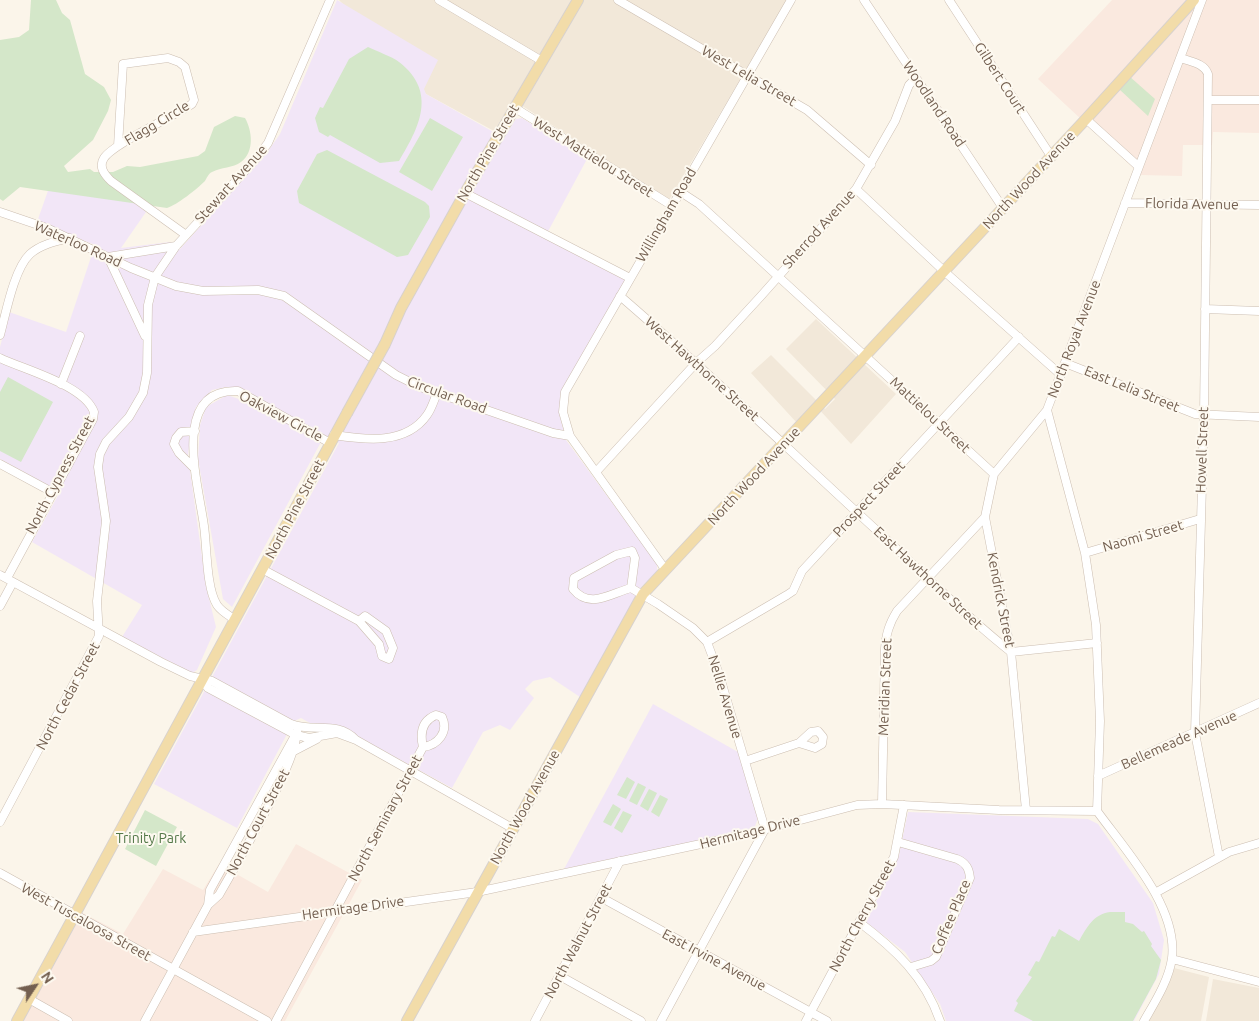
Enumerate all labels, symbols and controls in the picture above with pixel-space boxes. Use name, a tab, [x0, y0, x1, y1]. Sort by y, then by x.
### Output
street label: Gilbert Court	[971, 39, 1029, 117]
street label: West Lelia Street	[699, 42, 799, 110]
street label: Woodland Road	[899, 58, 969, 150]
street label: Flagg Circle	[121, 97, 193, 149]
street label: North Pine Street	[453, 101, 523, 205]
street label: West Mattielou Street	[530, 113, 656, 201]
street label: North Wood Avenue	[979, 128, 1079, 232]
street label: Stewart Avenue	[191, 141, 271, 227]
street label: Willingham Road	[632, 165, 700, 265]
street label: Sherrod Avenue	[779, 186, 859, 272]
street label: Florida Avenue	[1145, 195, 1239, 213]
street label: Waterloo Road	[32, 217, 124, 271]
street label: North Royal Avenue	[1044, 278, 1104, 400]
street label: West Hawthorne Street	[641, 313, 763, 425]
street label: East Lelia Street	[1082, 362, 1182, 416]
street label: Circular Road	[405, 373, 489, 417]
street label: Mattielou Street	[886, 374, 974, 456]
street label: Oakview Circle	[236, 387, 326, 445]
street label: Howell Street	[1192, 407, 1212, 493]
street label: North Cypress Street	[22, 413, 98, 537]
street label: North Wood Avenue	[704, 424, 804, 528]
street label: North Pine Street	[262, 457, 328, 561]
street label: Prospect Street	[829, 457, 909, 541]
street label: Naomi Street	[1101, 516, 1185, 556]
street label: East Hawthorne Street	[870, 523, 986, 633]
street label: Kendrick Street	[984, 551, 1018, 649]
street label: Meridian Street	[875, 638, 895, 736]
street label: North Cedar Street	[33, 639, 103, 753]
street label: Nellie Avenue	[704, 653, 746, 741]
street label: Bellemeade Avenue	[1118, 707, 1240, 773]
street label: North Wood Avenue	[487, 747, 563, 867]
street label: North Seminary Street	[345, 752, 425, 884]
street label: North Court Street	[223, 766, 293, 878]
street label: Hermitage Drive	[698, 811, 802, 853]
park label: Trinity Park	[116, 830, 186, 846]
street label: North Cherry Street	[825, 857, 899, 975]
street label: Coffee Place	[928, 877, 974, 957]
street label: West Tuscaloosa Street	[18, 879, 154, 965]
street label: North Walnut Street	[541, 881, 615, 1001]
street label: Hermitage Drive	[301, 893, 405, 923]
street label: East Irvine Avenue	[659, 926, 769, 994]
north arrow	[10, 961, 60, 1011]
text: N	[38, 969, 57, 986]

